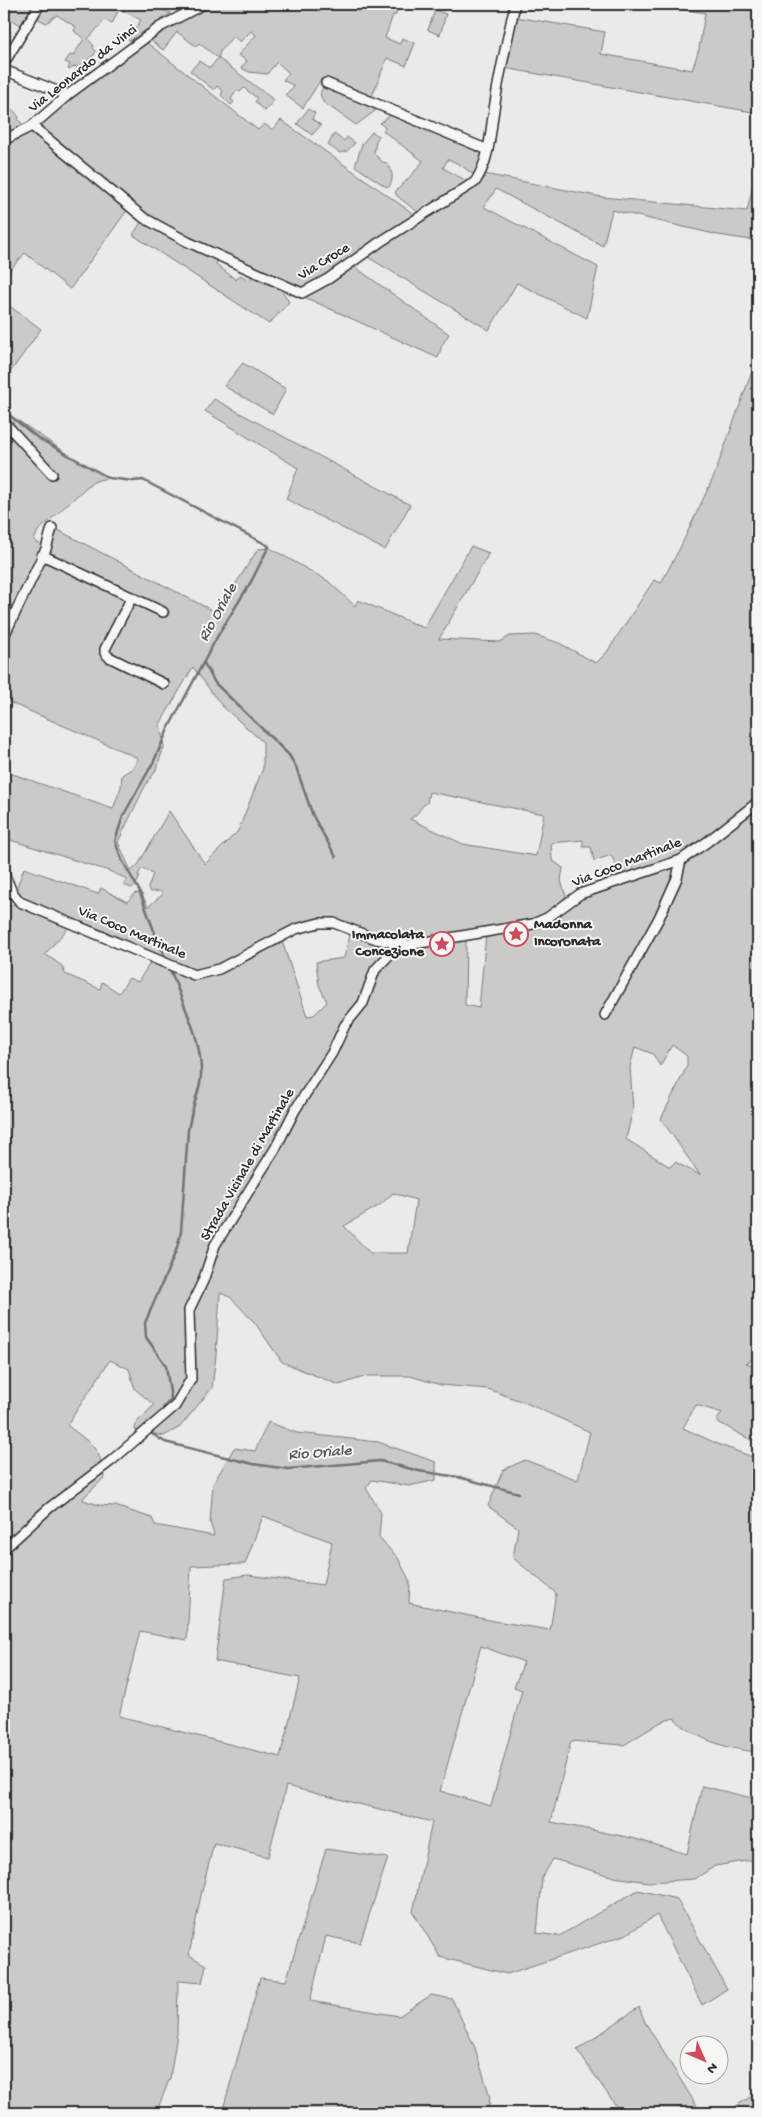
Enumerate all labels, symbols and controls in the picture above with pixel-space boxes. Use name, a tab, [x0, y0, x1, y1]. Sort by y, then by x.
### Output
street label: Via Leonardo da Vinci	[24, 21, 141, 118]
street label: Via Croce	[294, 239, 353, 285]
water label: Rio Oriale	[195, 580, 243, 645]
street label: Via Coco Martinale	[569, 834, 684, 893]
street label: Via Coco Martinale	[74, 902, 189, 964]
place label: Madonna Incoronata	[534, 916, 601, 951]
place icon: Madonna Incoronata	[503, 921, 529, 947]
place label: Immacolata Concezione	[352, 926, 425, 961]
place icon: Immacolata Concezione	[429, 931, 455, 957]
street label: Strada Vicinale di Martinale	[197, 1085, 299, 1244]
water label: Rio Oriale	[288, 1442, 353, 1466]
north arrow	[680, 2034, 730, 2084]
text: N	[702, 2058, 721, 2077]

